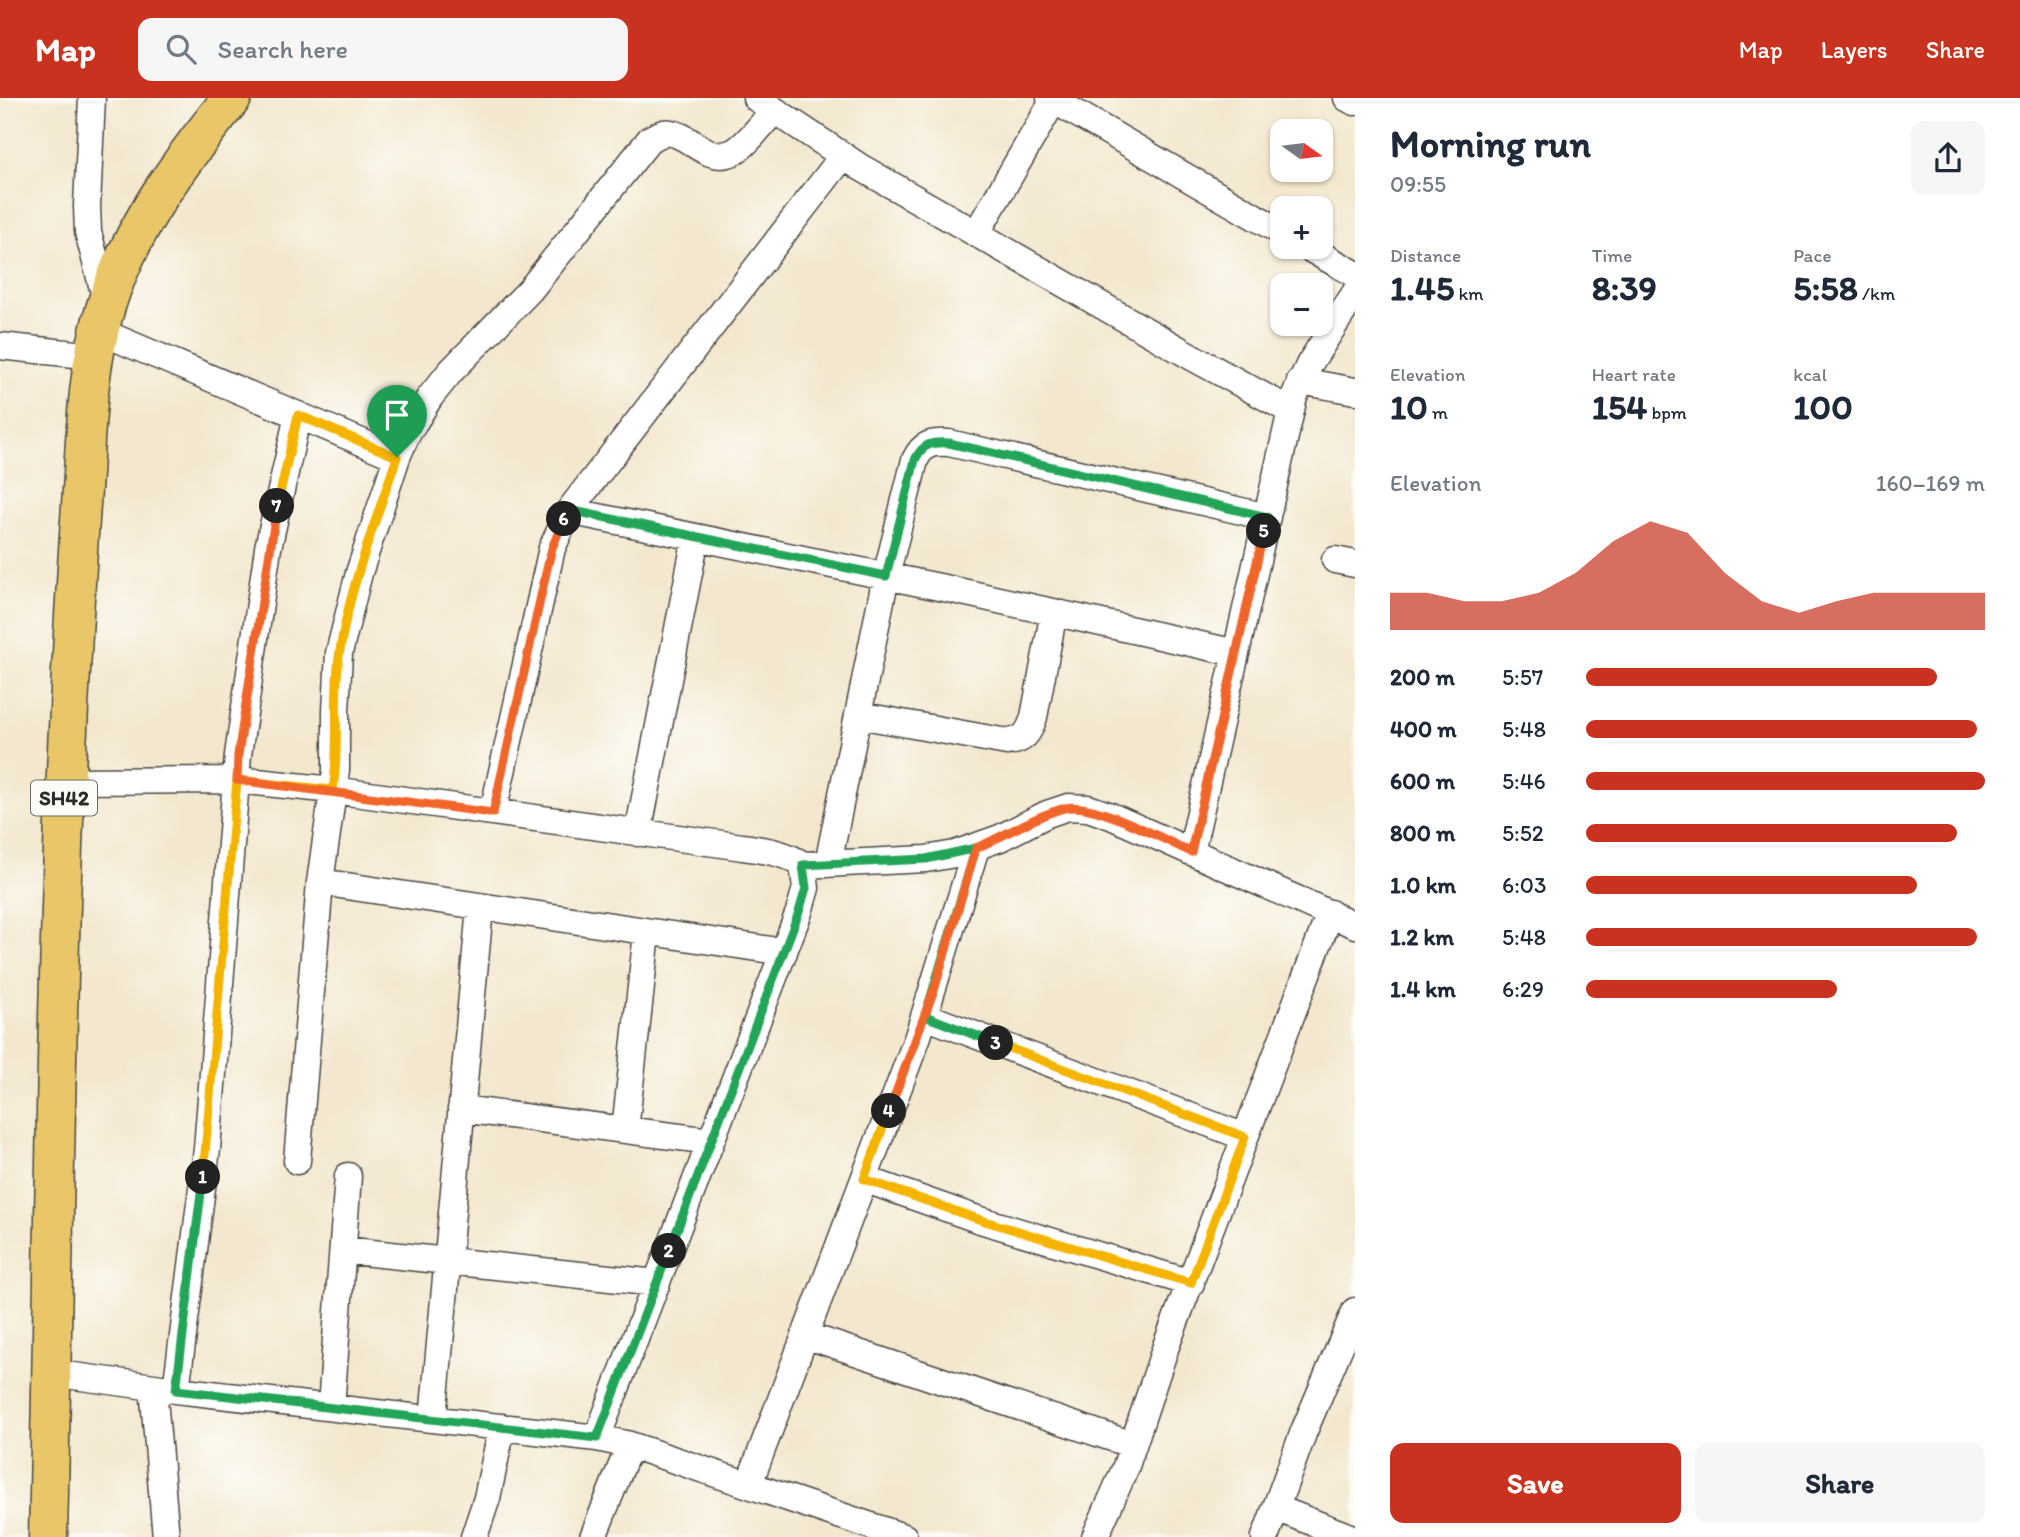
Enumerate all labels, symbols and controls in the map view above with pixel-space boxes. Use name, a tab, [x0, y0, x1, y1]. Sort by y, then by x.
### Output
search box	[138, 18, 628, 81]
text: Map	[35, 30, 96, 69]
icon: search	[162, 30, 200, 68]
text: Search here	[218, 33, 348, 65]
text: Map	[1739, 35, 1783, 64]
text: Layers	[1821, 35, 1888, 64]
text: Share	[1926, 35, 1985, 64]
north arrow	[1270, 119, 1334, 182]
map controls	[1270, 119, 1333, 336]
text: Morning run	[1390, 121, 1591, 167]
button: share	[1911, 121, 1985, 195]
text: 09:55	[1390, 170, 1446, 198]
button: +	[1270, 196, 1333, 259]
text: Distance	[1390, 244, 1461, 267]
text: Time	[1592, 244, 1632, 267]
text: Pace	[1793, 244, 1831, 267]
text: 1.45	[1390, 267, 1454, 309]
text: 8:39	[1592, 267, 1657, 309]
text: 5:58	[1793, 267, 1858, 309]
button: −	[1270, 273, 1333, 336]
text: km	[1454, 282, 1484, 305]
text: /km	[1858, 282, 1895, 305]
text: Elevation	[1390, 363, 1466, 386]
text: Heart rate	[1592, 363, 1676, 386]
text: kcal	[1793, 363, 1827, 386]
pin	[367, 385, 427, 457]
text: 10	[1390, 386, 1428, 428]
text: 154	[1592, 386, 1647, 428]
text: 100	[1793, 386, 1853, 428]
icon: arrive	[378, 396, 416, 434]
text: m	[1428, 401, 1448, 424]
text: bpm	[1647, 401, 1687, 424]
text: Elevation	[1390, 469, 1481, 497]
text: 160–169 m	[1876, 469, 1985, 497]
pin: 7	[260, 488, 294, 524]
text: 7	[272, 494, 281, 517]
pin: 6	[546, 502, 582, 536]
text: 6	[558, 507, 569, 530]
pin: 5	[1246, 514, 1282, 548]
text: 5	[1259, 519, 1268, 542]
text: 200 m	[1390, 663, 1455, 691]
text: 5:57	[1502, 663, 1543, 691]
text: 400 m	[1390, 715, 1457, 743]
text: 5:48	[1502, 715, 1546, 743]
text: 600 m	[1390, 767, 1455, 795]
text: 5:46	[1502, 767, 1546, 795]
road number: SH42	[31, 780, 97, 816]
text: 800 m	[1390, 819, 1455, 847]
text: 5:52	[1502, 819, 1544, 847]
text: 1.0 km	[1390, 871, 1456, 899]
text: 6:03	[1502, 871, 1547, 899]
text: 1.2 km	[1390, 923, 1454, 951]
text: 5:48	[1502, 923, 1546, 951]
text: 1.4 km	[1390, 975, 1456, 1003]
text: 6:29	[1502, 975, 1544, 1003]
pin: 3	[978, 1026, 1014, 1060]
text: 3	[990, 1031, 1001, 1054]
pin: 4	[872, 1094, 906, 1128]
text: 4	[883, 1099, 894, 1122]
pin: 1	[186, 1160, 220, 1194]
text: 1	[198, 1165, 207, 1188]
pin: 2	[652, 1234, 686, 1268]
text: 2	[664, 1239, 674, 1262]
button: Save	[1390, 1443, 1681, 1523]
button: Share	[1695, 1443, 1985, 1523]

